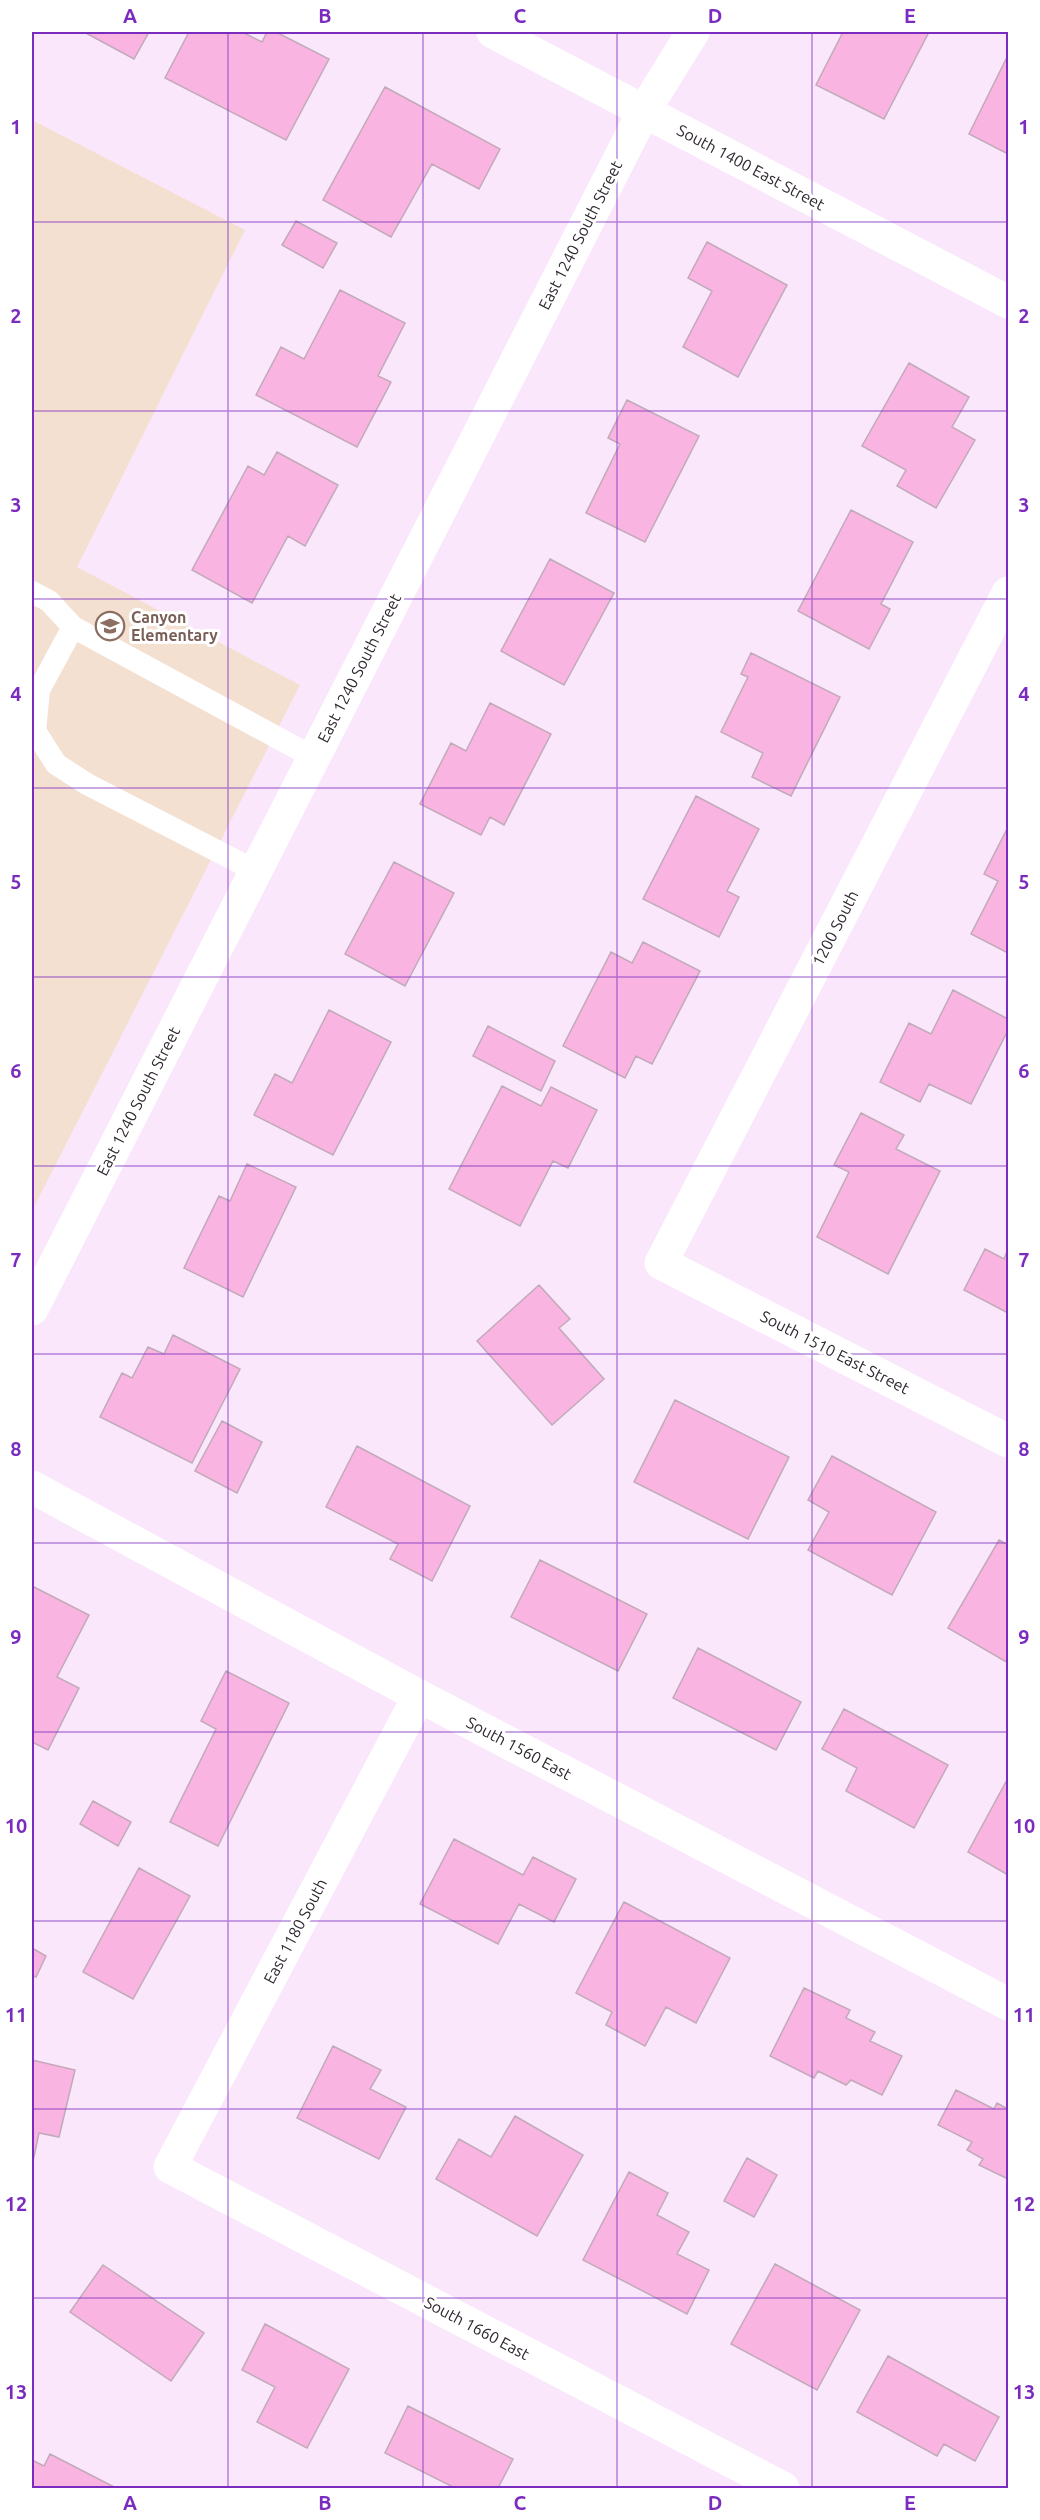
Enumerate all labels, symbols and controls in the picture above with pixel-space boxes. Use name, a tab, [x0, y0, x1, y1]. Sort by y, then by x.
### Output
text: A	[123, 4, 137, 27]
text: B	[318, 4, 332, 27]
text: C	[514, 4, 527, 27]
text: D	[708, 4, 722, 27]
text: E	[904, 4, 916, 27]
text: 1	[10, 115, 22, 138]
text: 1	[1018, 115, 1030, 138]
street label: South 1400 East Street	[674, 120, 828, 214]
street label: East 1240 South Street	[535, 157, 626, 312]
text: 2	[10, 304, 22, 327]
text: 2	[1018, 304, 1030, 327]
text: 3	[10, 493, 22, 516]
text: 3	[1018, 493, 1030, 516]
street label: East 1240 South Street	[314, 590, 405, 745]
place label: Canyon Elementary	[131, 608, 218, 644]
school or university icon: Canyon Elementary	[94, 610, 126, 642]
text: 4	[10, 682, 22, 705]
text: 4	[1018, 682, 1030, 705]
text: 5	[10, 870, 22, 893]
text: 5	[1018, 870, 1030, 893]
street label: 1200 South	[808, 887, 862, 969]
street label: East 1240 South Street	[93, 1023, 184, 1178]
text: 6	[10, 1059, 22, 1082]
text: 6	[1018, 1059, 1030, 1082]
text: 7	[10, 1248, 22, 1271]
text: 7	[1018, 1248, 1030, 1271]
street label: South 1510 East Street	[758, 1307, 913, 1398]
text: 8	[10, 1437, 22, 1460]
text: 8	[1018, 1437, 1030, 1460]
text: 9	[10, 1625, 22, 1648]
text: 9	[1018, 1625, 1030, 1648]
street label: South 1560 East	[463, 1713, 575, 1784]
text: 10	[5, 1814, 27, 1837]
text: 10	[1013, 1814, 1035, 1837]
street label: East 1180 South	[260, 1875, 330, 1987]
text: 11	[5, 2003, 27, 2026]
text: 11	[1013, 2003, 1035, 2026]
text: 12	[5, 2192, 27, 2215]
text: 12	[1013, 2192, 1035, 2215]
street label: South 1660 East	[421, 2293, 533, 2364]
text: 13	[5, 2380, 27, 2403]
text: 13	[1013, 2380, 1035, 2403]
text: A	[123, 2491, 137, 2514]
text: B	[318, 2491, 332, 2514]
text: C	[514, 2491, 527, 2514]
text: D	[708, 2491, 722, 2514]
text: E	[904, 2491, 916, 2514]

